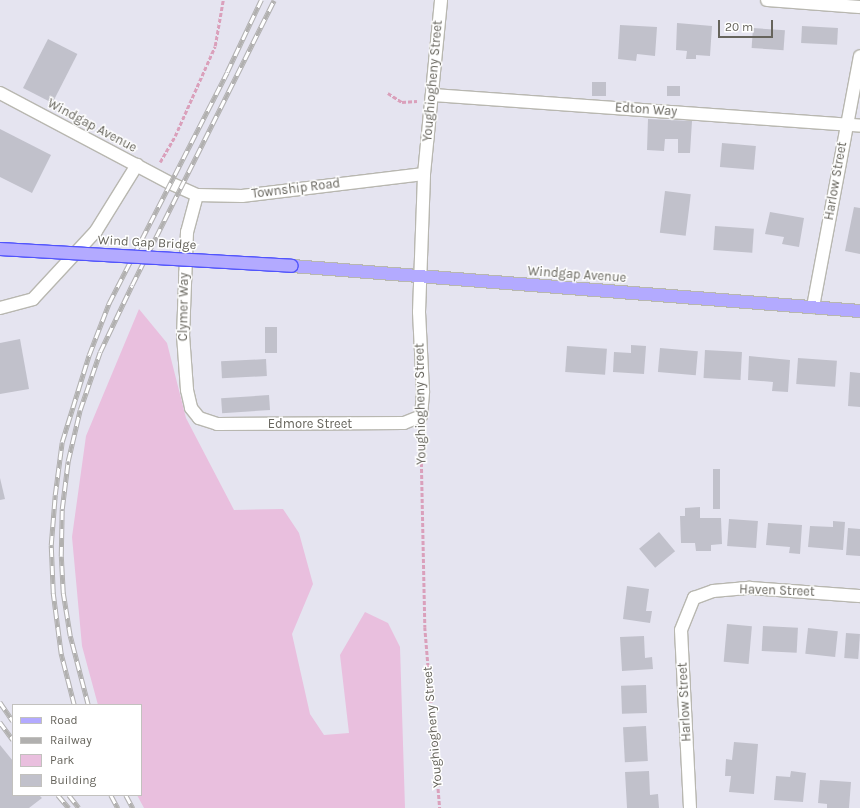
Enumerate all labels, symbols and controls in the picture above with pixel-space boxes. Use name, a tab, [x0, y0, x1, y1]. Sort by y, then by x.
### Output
scale bar	[720, 12, 775, 38]
street label: Youghiogheny Street	[420, 20, 446, 142]
text: 20 m	[725, 20, 753, 34]
street label: Windgap Avenue	[45, 96, 139, 156]
street label: Edton Way	[614, 100, 678, 120]
street label: Harlow Street	[821, 141, 851, 221]
street label: Township Road	[251, 176, 341, 202]
street label: Wind Gap Bridge	[97, 233, 197, 253]
street label: Windgap Avenue	[527, 264, 627, 286]
street label: Clymer Way	[176, 273, 192, 341]
street label: Youghiogheny Street	[412, 343, 430, 465]
street label: Edmore Street	[268, 416, 352, 432]
street label: Haven Street	[739, 582, 815, 600]
street label: Harlow Street	[675, 662, 695, 742]
street label: Youghiogheny Street	[420, 666, 446, 788]
legend	[12, 704, 142, 796]
text: Road	[50, 713, 78, 727]
text: Railway	[50, 733, 92, 747]
text: Park	[50, 753, 74, 767]
text: Building	[50, 773, 96, 787]

